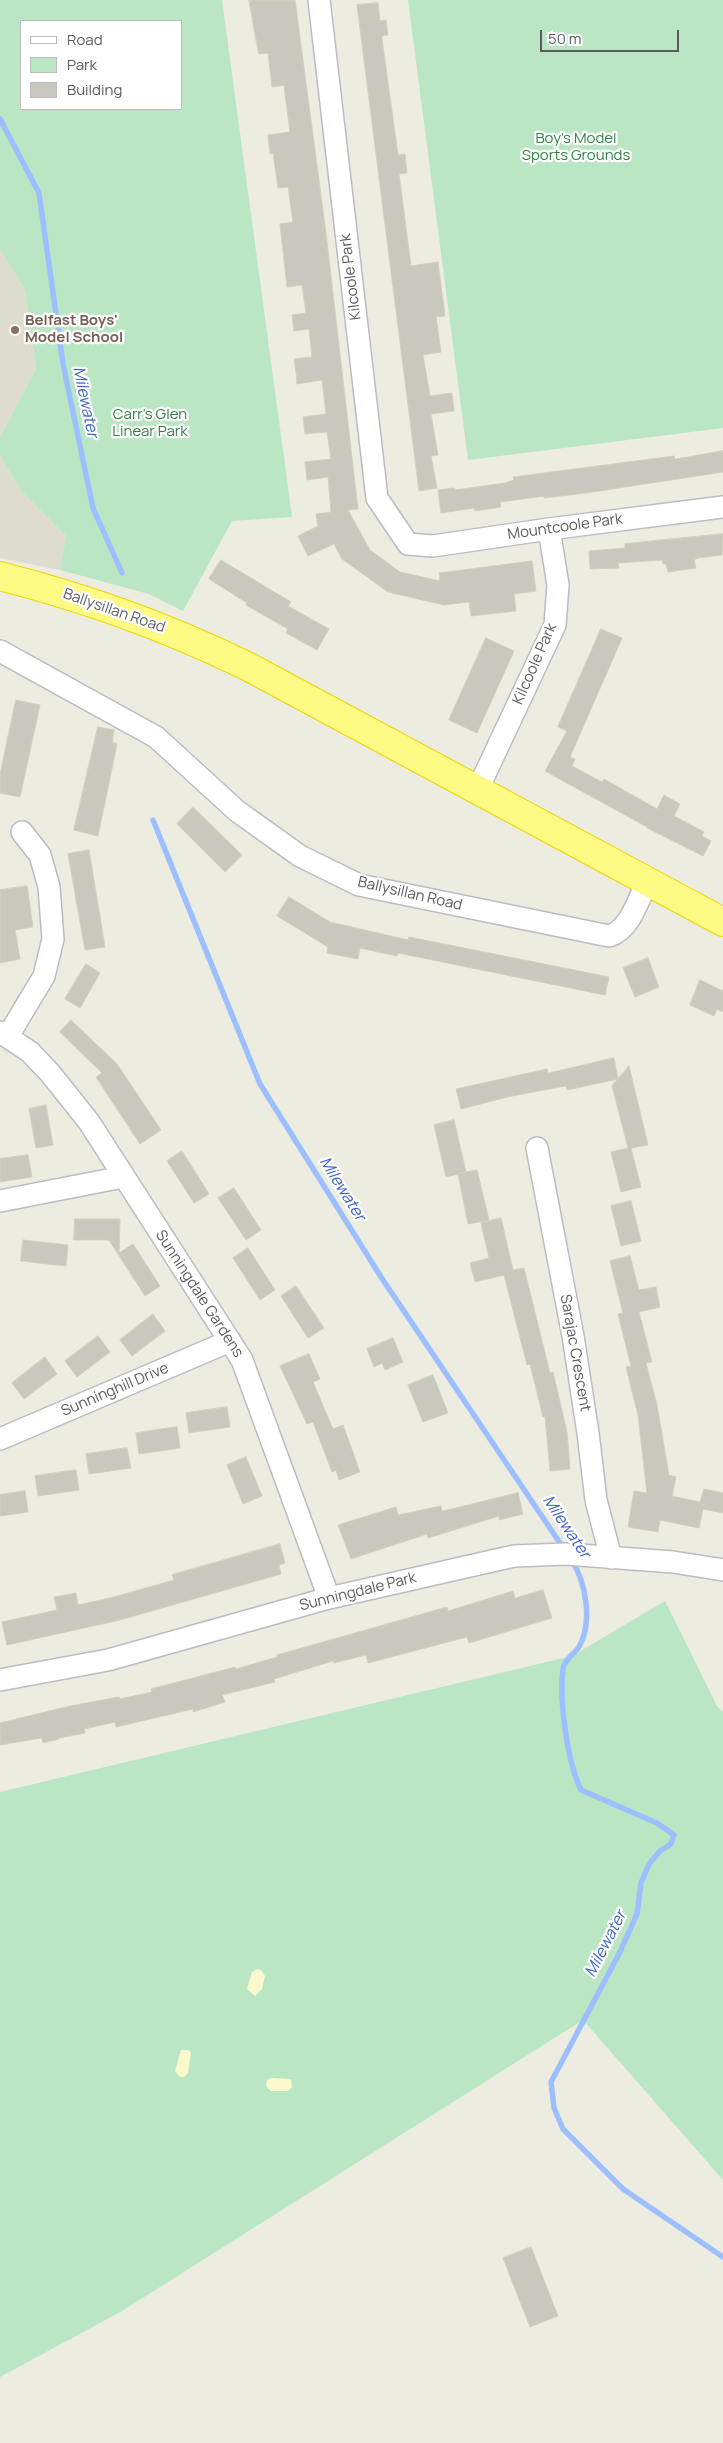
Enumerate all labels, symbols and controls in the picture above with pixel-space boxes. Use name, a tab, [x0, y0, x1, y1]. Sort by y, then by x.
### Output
legend	[20, 20, 182, 110]
scale bar	[543, 20, 682, 52]
text: 50 m	[548, 28, 582, 49]
text: Road	[67, 29, 103, 50]
text: Park	[67, 54, 97, 75]
text: Building	[67, 79, 122, 100]
park label: Boy's Model Sports Grounds	[522, 130, 630, 165]
street label: Kilcoole Park	[337, 233, 365, 321]
place label: Belfast Boys' Model School	[25, 312, 123, 347]
marker: Belfast Boys' Model School	[9, 324, 21, 336]
water label: Milewater	[68, 365, 102, 439]
park label: Carr's Glen Linear Park	[112, 406, 188, 441]
street label: Mountcoole Park	[506, 510, 624, 544]
street label: Ballysillan Road	[61, 585, 167, 637]
street label: Kilcoole Park	[509, 621, 561, 707]
street label: Ballysillan Road	[356, 873, 464, 915]
water label: Milewater	[315, 1153, 369, 1225]
street label: Sunningdale Gardens	[151, 1227, 247, 1361]
street label: Sarajac Crescent	[556, 1293, 594, 1413]
street label: Sunninghill Drive	[59, 1359, 171, 1421]
water label: Milewater	[538, 1492, 594, 1562]
street label: Sunningdale Park	[298, 1569, 418, 1615]
water label: Milewater	[581, 1908, 631, 1980]

